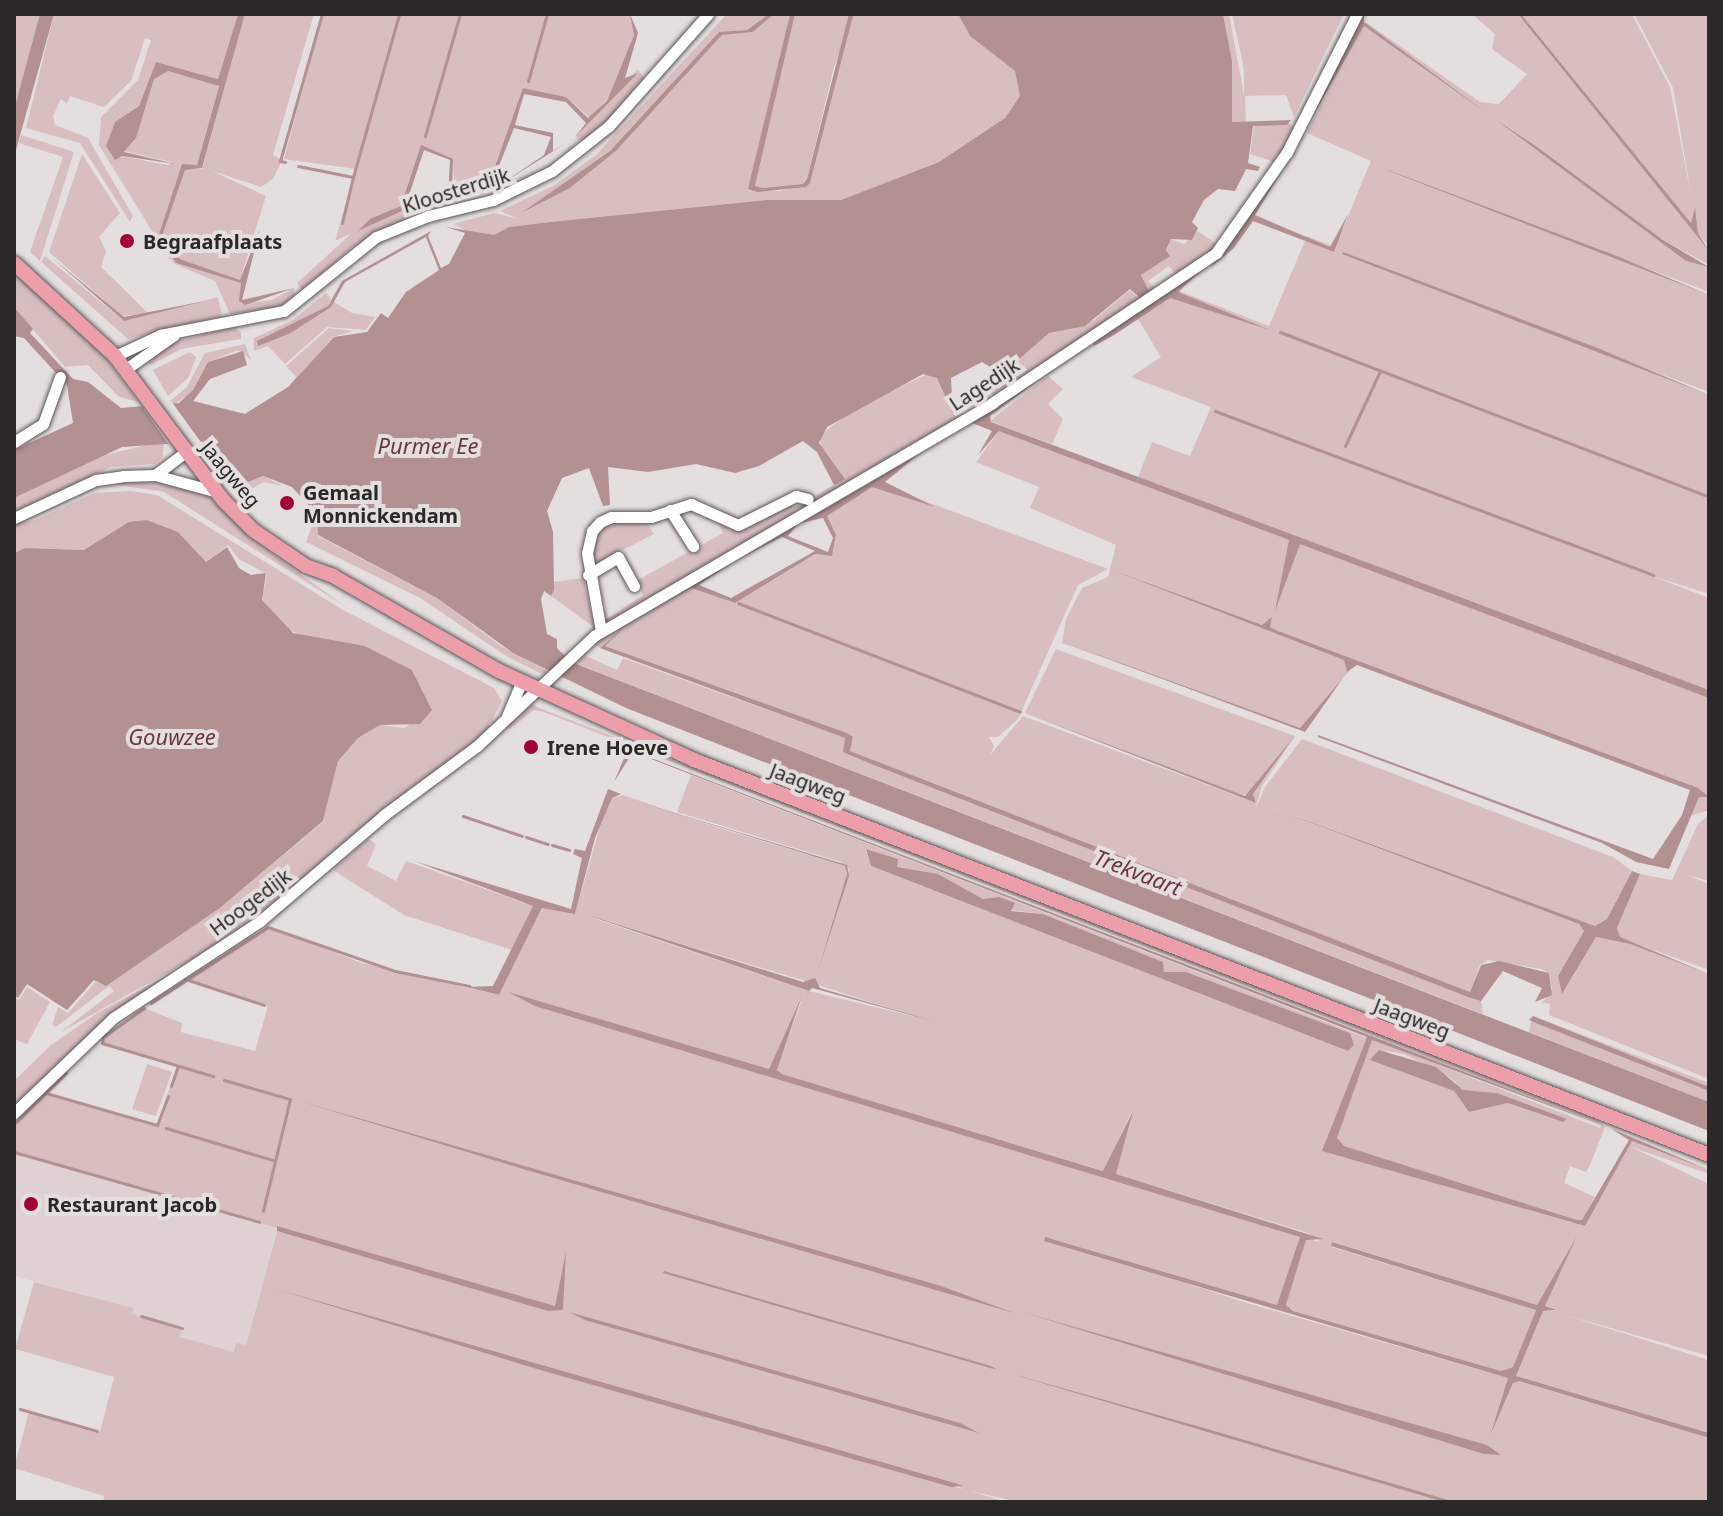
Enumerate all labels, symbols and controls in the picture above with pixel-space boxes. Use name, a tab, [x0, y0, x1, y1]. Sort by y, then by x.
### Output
street label: Kloosterdijk	[399, 162, 513, 218]
place label: Begraafplaats	[143, 229, 282, 253]
marker: Begraafplaats	[118, 232, 136, 250]
street label: Lagedijk	[945, 353, 1023, 415]
water label: Purmer Ee	[378, 433, 478, 459]
street label: Jaagweg	[196, 436, 266, 512]
place label: Gemaal Monnickendam	[303, 480, 458, 527]
marker: Gemaal Monnickendam	[278, 494, 296, 512]
water label: Gouwzee	[128, 724, 216, 750]
place label: Irene Hoeve	[547, 735, 668, 759]
marker: Irene Hoeve	[522, 738, 540, 756]
street label: Jaagweg	[767, 758, 849, 808]
water label: Trekvaart	[1091, 843, 1185, 901]
street label: Hoogedijk	[204, 864, 296, 940]
street label: Jaagweg	[1371, 993, 1453, 1043]
place label: Restaurant Jacob	[47, 1192, 217, 1216]
marker: Restaurant Jacob	[22, 1195, 40, 1213]

